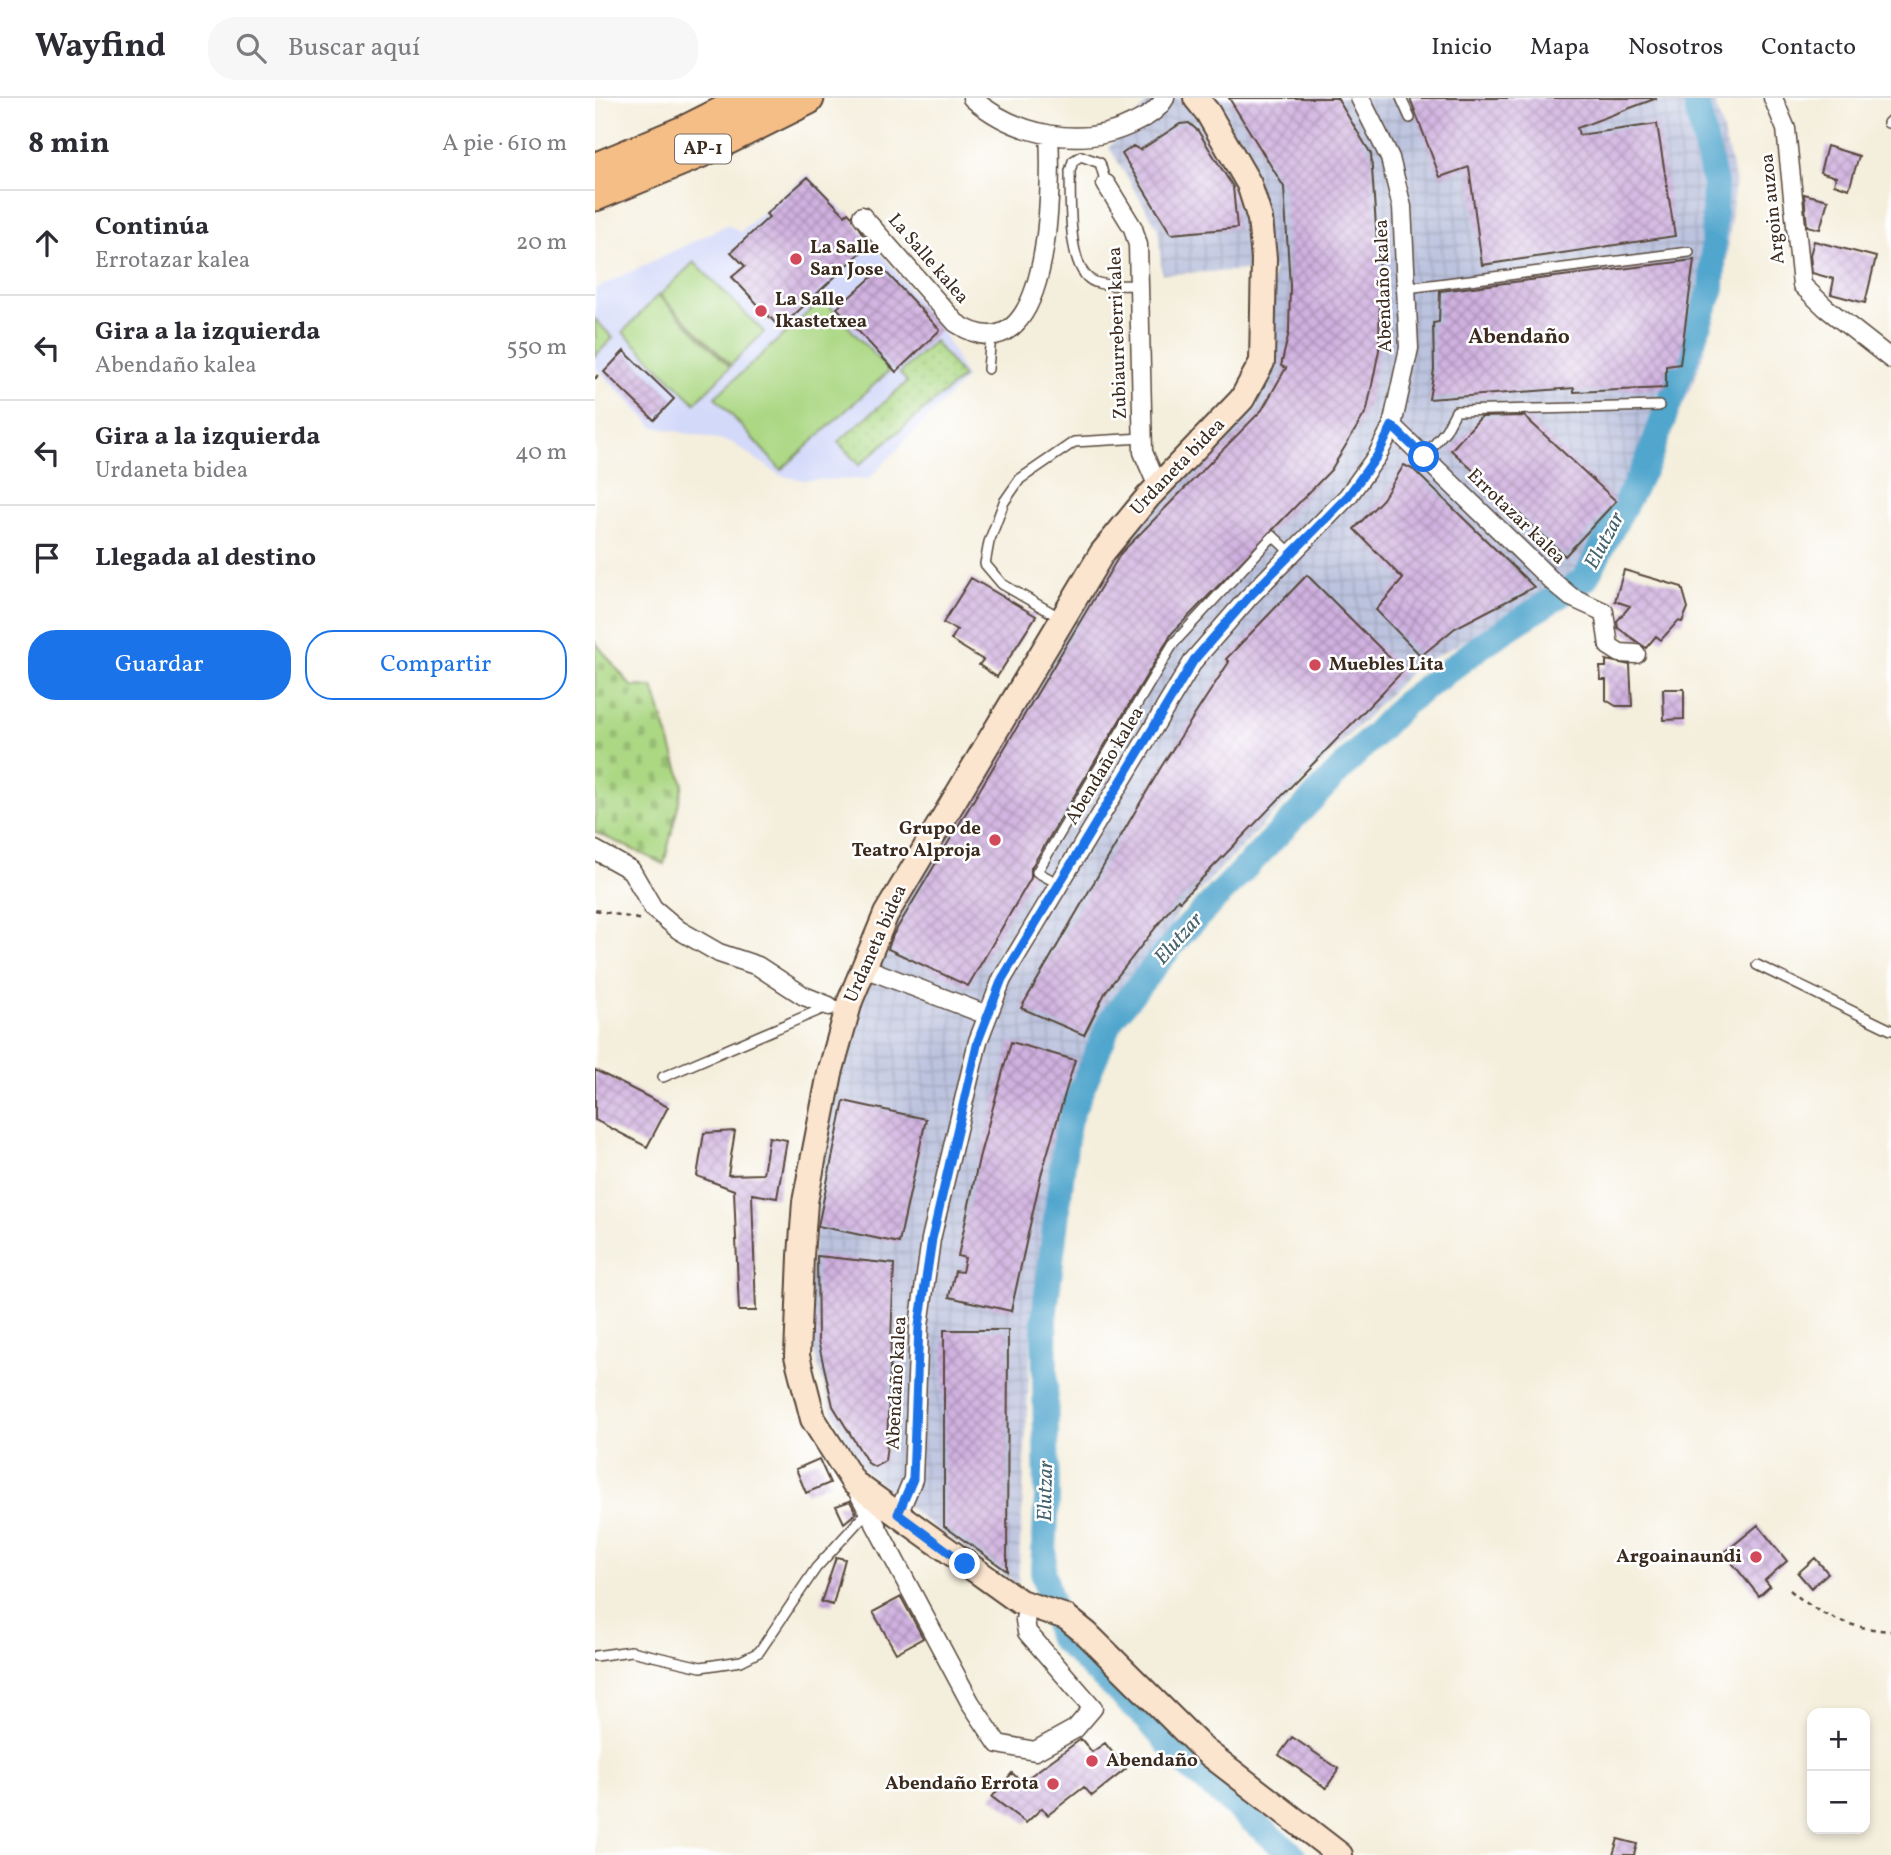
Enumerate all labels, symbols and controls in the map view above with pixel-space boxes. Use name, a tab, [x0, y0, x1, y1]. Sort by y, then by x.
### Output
search box	[208, 17, 698, 80]
text: Wayfind	[35, 25, 166, 71]
icon: search	[232, 29, 270, 67]
text: Buscar aquí	[288, 30, 420, 66]
text: Inicio	[1431, 31, 1492, 65]
text: Mapa	[1530, 31, 1590, 65]
text: Nosotros	[1628, 31, 1723, 65]
text: Contacto	[1761, 31, 1856, 65]
text: 8 min	[28, 123, 110, 165]
text: A pie · 610 m	[442, 128, 567, 160]
road number: AP-1	[675, 134, 731, 164]
street label: Argoin auzoa	[1754, 152, 1792, 266]
street label: La Salle kalea	[881, 208, 975, 310]
text: Continúa	[95, 209, 209, 245]
street label: Abendaño kalea	[1369, 219, 1399, 353]
icon: ahead	[28, 224, 66, 262]
text: 20 m	[516, 227, 567, 259]
place label: La Salle San Jose	[810, 235, 884, 283]
text: Errotazar kalea	[95, 245, 250, 277]
street label: Zubiaurreberri kalea	[1102, 246, 1134, 420]
marker: La Salle San Jose	[788, 251, 804, 267]
place label: La Salle Ikastetxea	[775, 287, 867, 335]
marker: La Salle Ikastetxea	[753, 303, 769, 319]
text: Gira a la izquierda	[95, 314, 320, 350]
district label: Abendaño	[1468, 323, 1570, 352]
icon: left	[28, 329, 66, 367]
text: 550 m	[507, 332, 567, 364]
text: Abendaño kalea	[95, 350, 257, 382]
street label: Urdaneta bidea	[1125, 412, 1231, 522]
text: Gira a la izquierda	[95, 419, 320, 455]
icon: left	[28, 434, 66, 472]
text: 40 m	[515, 437, 567, 469]
route start	[1408, 441, 1439, 472]
text: Urdaneta bidea	[95, 455, 248, 487]
street label: Errotazar kalea	[1461, 463, 1571, 571]
water label: Elutzar	[1578, 507, 1632, 575]
icon: arrive	[28, 539, 66, 577]
text: Llegada al destino	[95, 540, 316, 576]
button: Guardar	[28, 630, 291, 700]
button: Compartir	[305, 630, 567, 700]
place label: Muebles Lita	[1329, 652, 1444, 678]
marker: Muebles Lita	[1307, 657, 1323, 673]
street label: Abendaño kalea	[1059, 702, 1151, 830]
place label: Grupo de Teatro Alproja	[851, 816, 981, 864]
marker: Grupo de Teatro Alproja	[987, 832, 1003, 848]
street label: Urdaneta bidea	[838, 881, 914, 1007]
water label: Elutzar	[1148, 907, 1210, 971]
street label: Abendaño kalea	[881, 1316, 913, 1450]
water label: Elutzar	[1031, 1460, 1061, 1522]
place label: Argoainaundi	[1616, 1544, 1742, 1570]
route end	[949, 1548, 980, 1579]
marker: Argoainaundi	[1748, 1549, 1764, 1565]
map controls	[1807, 1708, 1870, 1834]
button: +	[1807, 1708, 1870, 1771]
place label: Abendaño	[1106, 1748, 1198, 1774]
marker: Abendaño	[1084, 1753, 1100, 1769]
place label: Abendaño Errota	[885, 1771, 1039, 1797]
button: −	[1807, 1771, 1870, 1834]
marker: Abendaño Errota	[1045, 1776, 1061, 1792]

